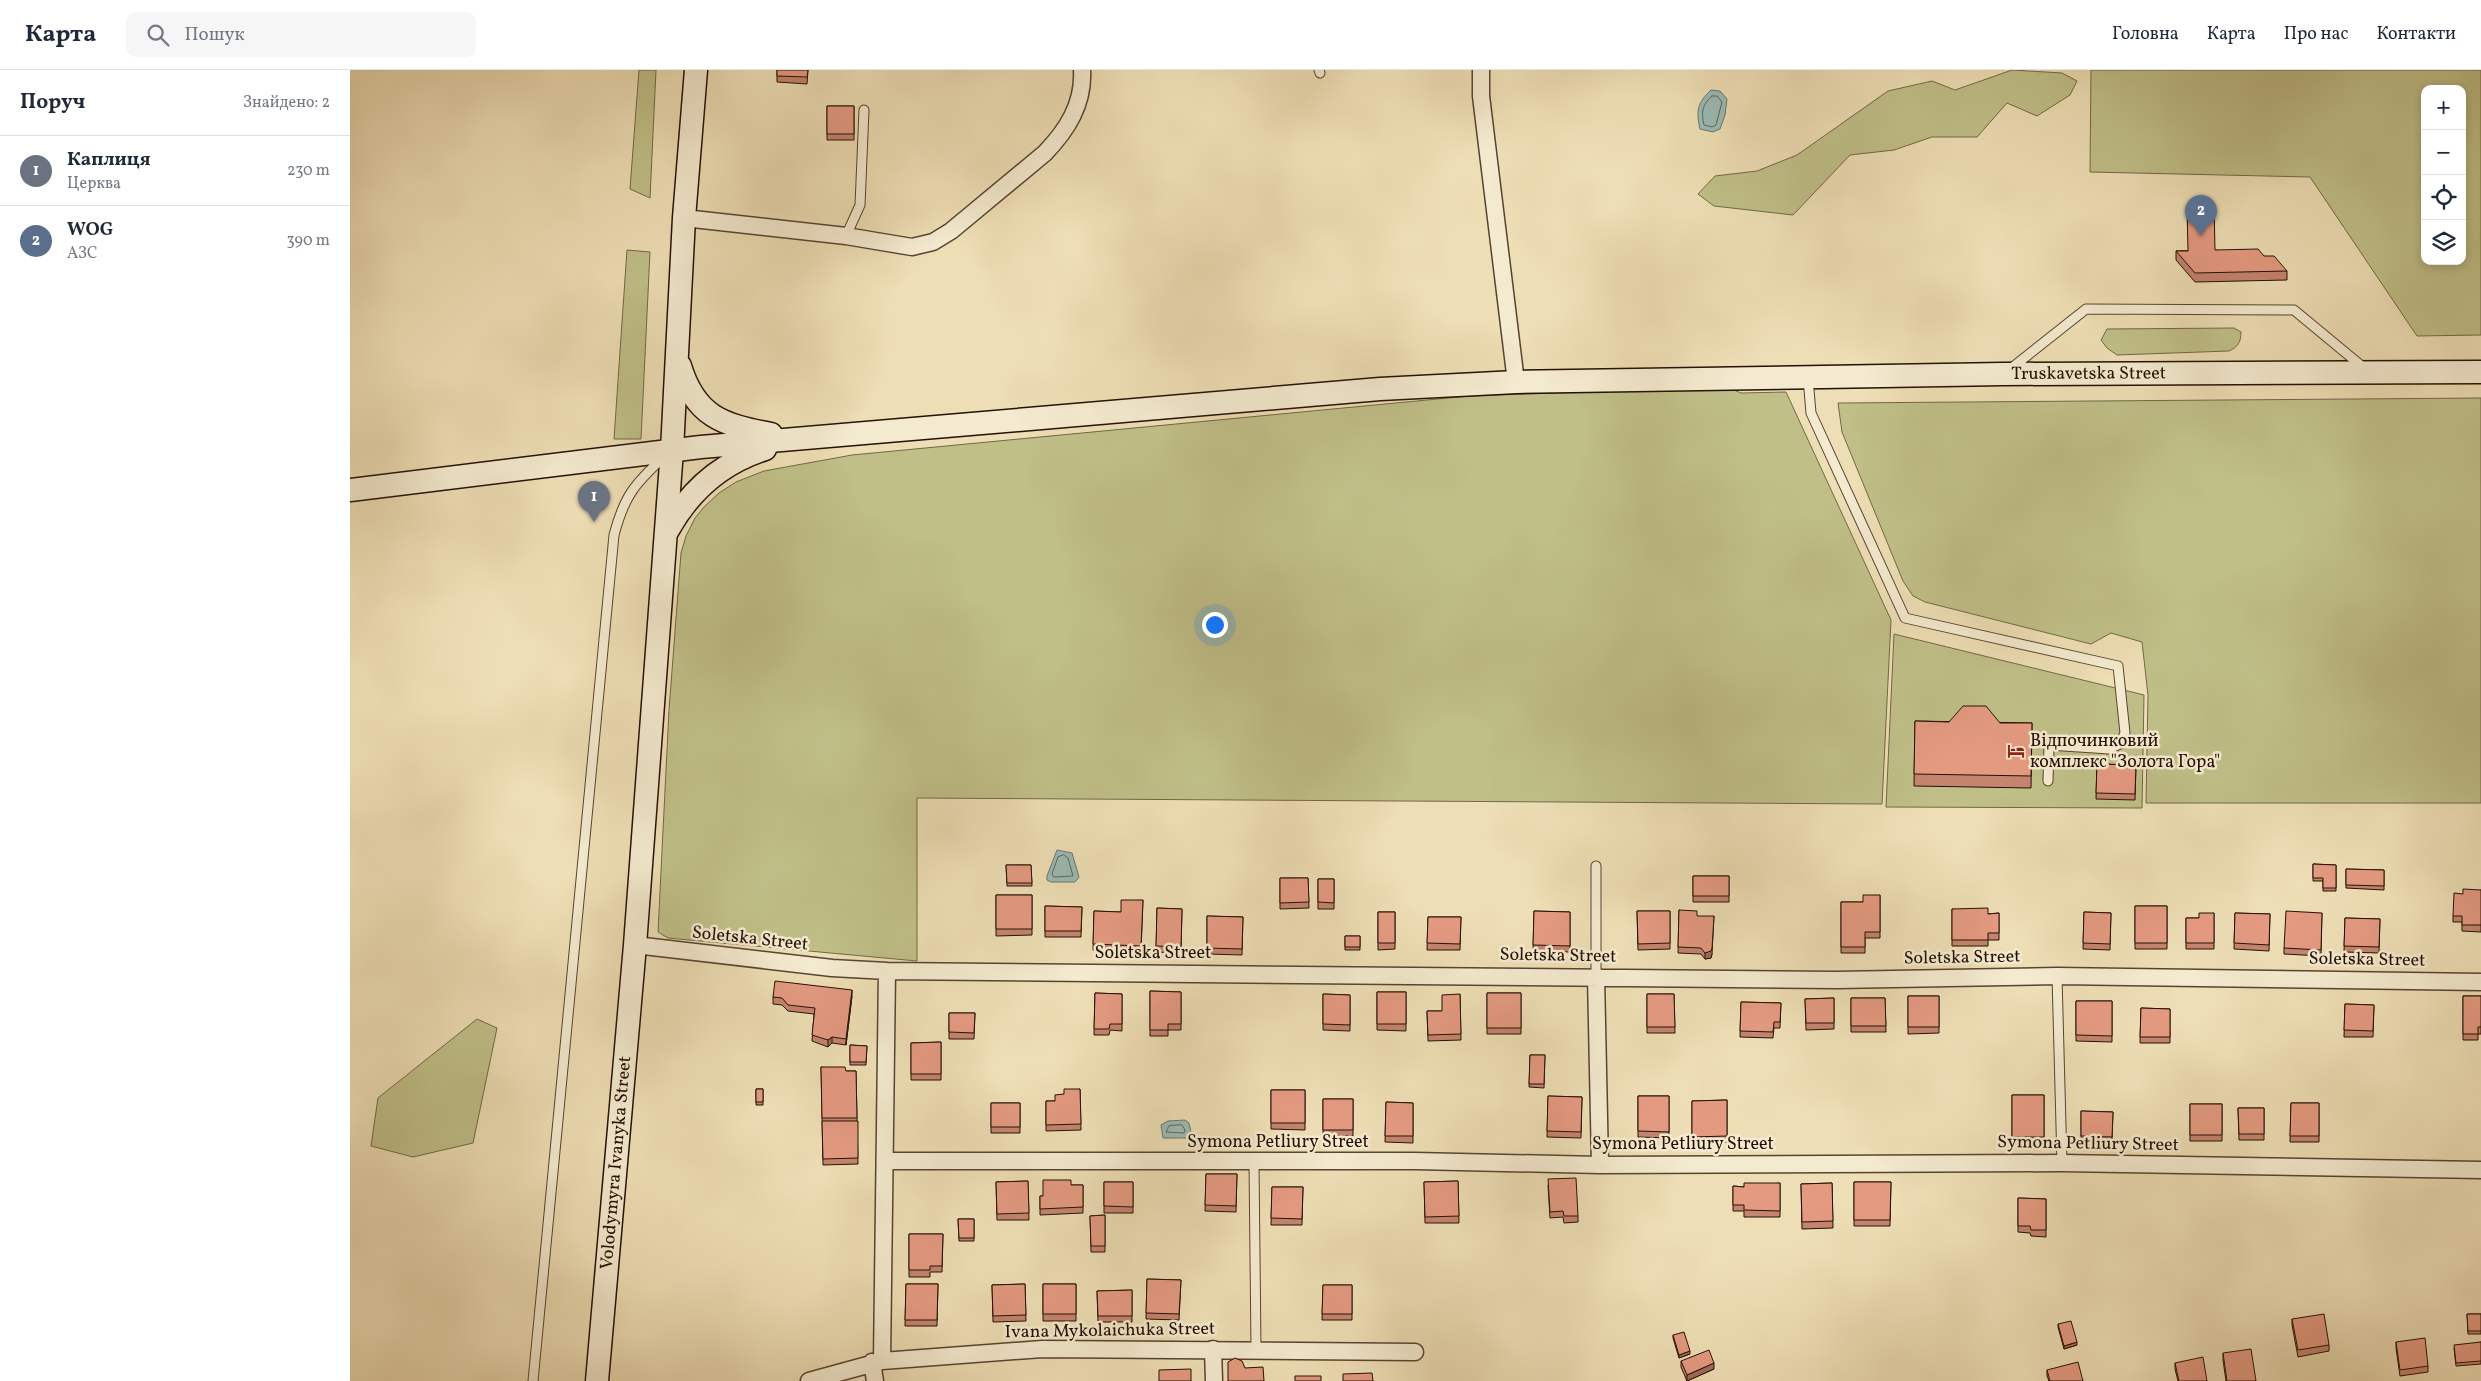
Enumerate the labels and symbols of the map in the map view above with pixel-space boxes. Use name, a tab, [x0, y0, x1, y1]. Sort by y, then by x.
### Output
pin: 2	[2185, 195, 2217, 236]
street label: Truskavetska Street	[2011, 361, 2166, 386]
pin: 1	[578, 481, 610, 522]
your location	[1202, 612, 1228, 638]
place label: Відпочинковий комплекс "Золота Гора"	[2030, 729, 2220, 775]
hotel icon: Відпочинковий комплекс "Золота Гора"	[2006, 741, 2026, 761]
street label: Soletska Street	[691, 920, 809, 958]
street label: Soletska Street	[1095, 941, 1211, 966]
street label: Soletska Street	[1499, 942, 1617, 970]
street label: Soletska Street	[1903, 944, 2021, 972]
street label: Soletska Street	[2308, 946, 2426, 974]
street label: Volodymyra Ivanyka Street	[594, 1055, 638, 1271]
street label: Symona Petliury Street	[1187, 1130, 1369, 1155]
street label: Symona Petliury Street	[1997, 1130, 2179, 1158]
street label: Symona Petliury Street	[1592, 1132, 1774, 1157]
street label: Ivana Mykolaichuka Street	[1005, 1317, 1215, 1345]

